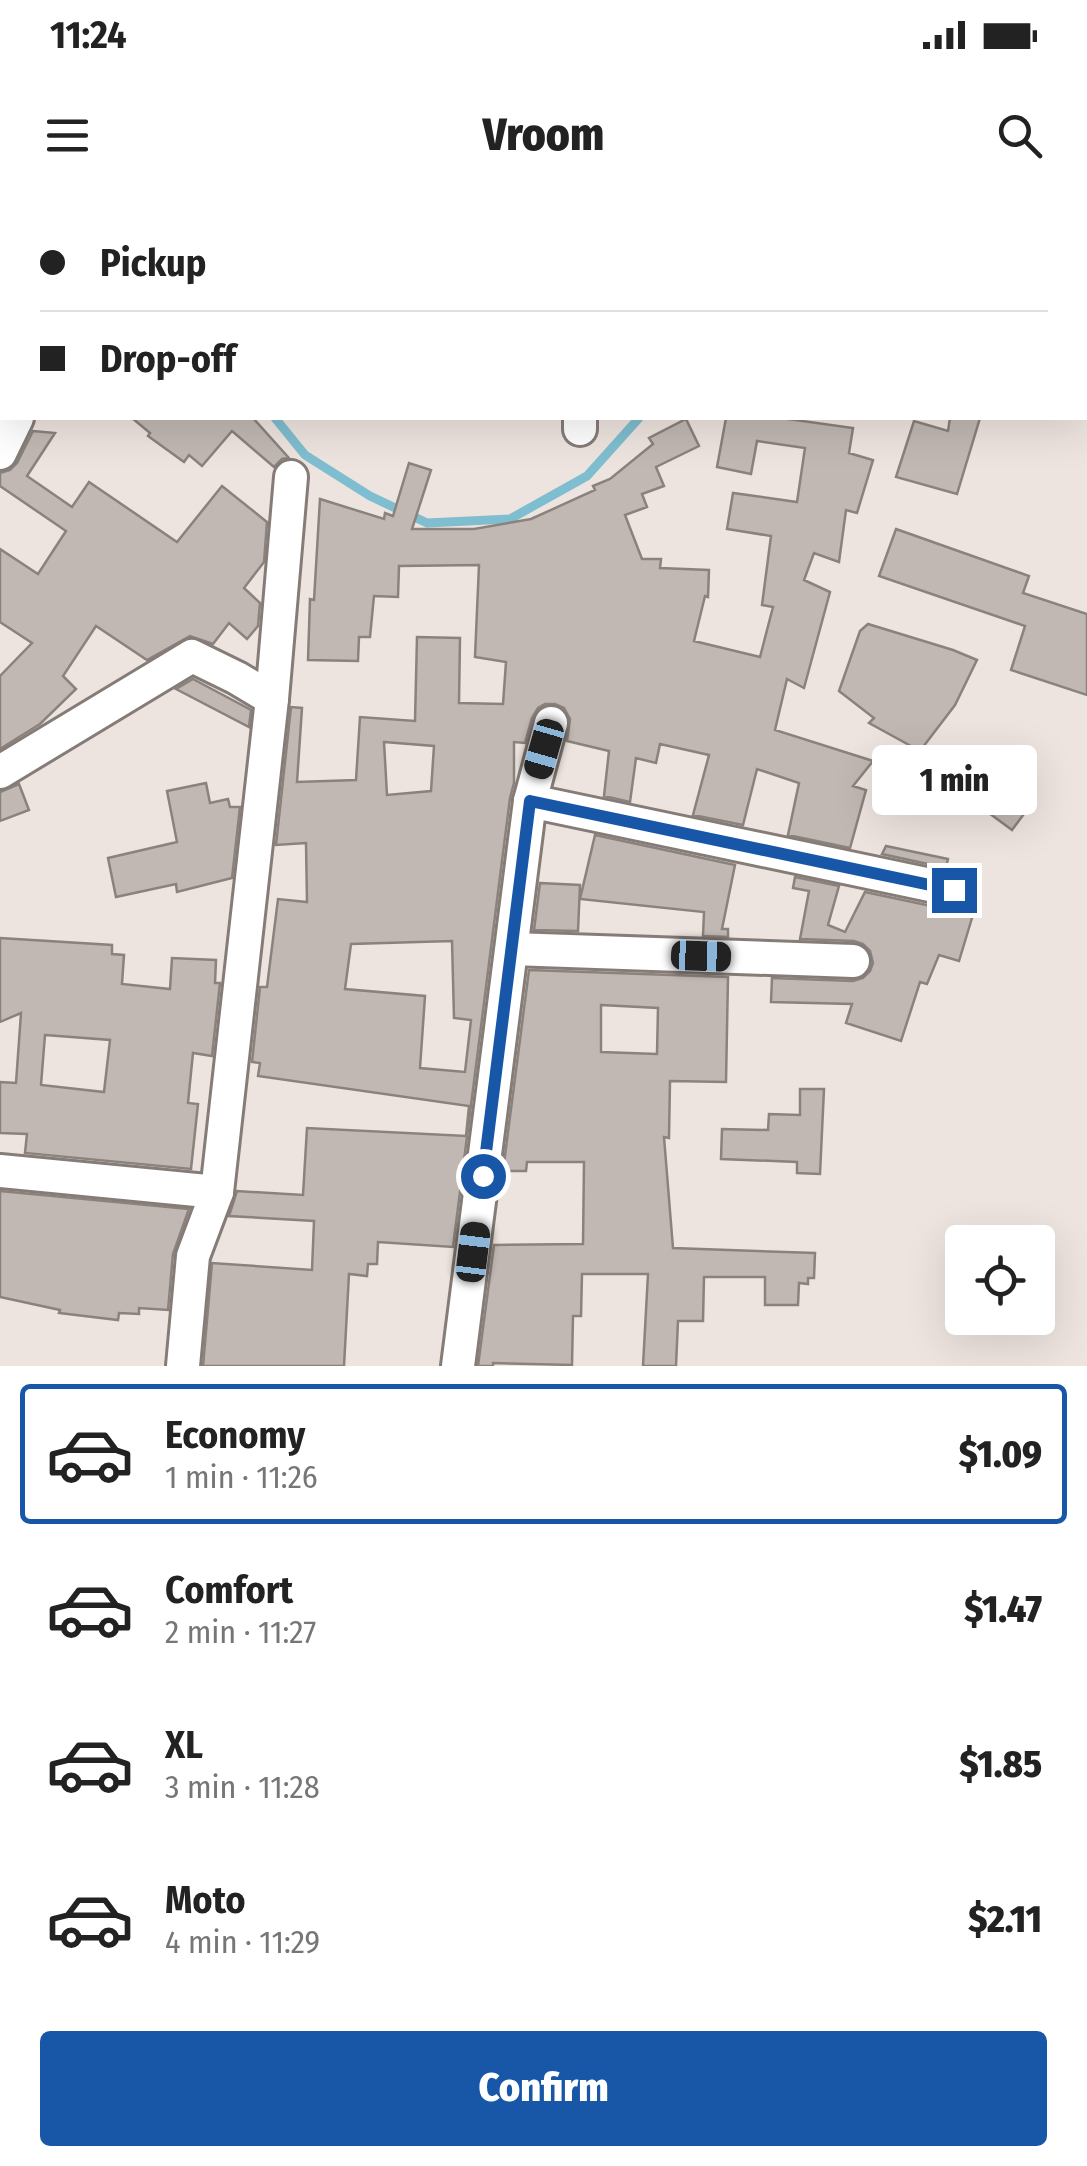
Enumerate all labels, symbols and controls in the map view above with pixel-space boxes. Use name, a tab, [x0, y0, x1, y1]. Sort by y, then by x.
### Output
text: 11:24	[50, 12, 127, 58]
icon: menu	[40, 108, 95, 163]
text: Vroom	[483, 108, 604, 162]
icon: search	[992, 108, 1047, 163]
text: Pickup	[100, 240, 206, 286]
text: Drop-off	[100, 336, 236, 382]
car	[521, 716, 567, 782]
callout: 1 min	[872, 745, 1036, 815]
text: 1 min	[920, 761, 989, 799]
route end	[932, 868, 977, 913]
car	[670, 940, 732, 972]
route start	[461, 1154, 506, 1199]
car	[454, 1220, 492, 1284]
map controls	[945, 1225, 1055, 1335]
button: locate	[945, 1225, 1055, 1335]
icon: car	[45, 1409, 135, 1499]
text: Economy	[165, 1412, 305, 1458]
text: $1.09	[959, 1431, 1042, 1477]
text: 1 min · 11:26	[165, 1458, 318, 1496]
icon: car	[45, 1564, 135, 1654]
text: Comfort	[165, 1567, 293, 1613]
text: $1.47	[964, 1586, 1042, 1632]
text: 2 min · 11:27	[165, 1613, 316, 1651]
icon: car	[45, 1719, 135, 1809]
text: XL	[165, 1722, 203, 1768]
text: $1.85	[960, 1741, 1042, 1787]
text: 3 min · 11:28	[165, 1768, 320, 1806]
icon: car	[45, 1874, 135, 1964]
text: Moto	[165, 1877, 246, 1923]
text: $2.11	[968, 1896, 1042, 1942]
text: 4 min · 11:29	[165, 1923, 320, 1961]
button: Confirm	[40, 2031, 1047, 2146]

